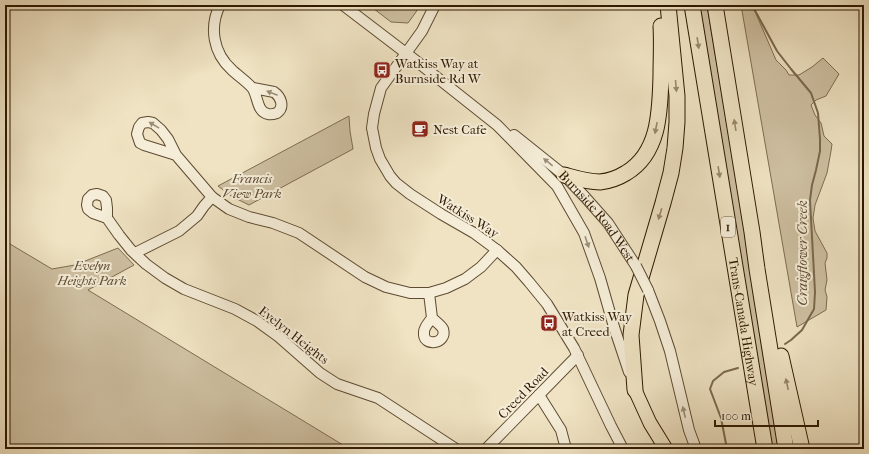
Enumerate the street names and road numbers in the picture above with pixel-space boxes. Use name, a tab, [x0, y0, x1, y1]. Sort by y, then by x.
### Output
street label: Burnside Road West	[556, 167, 639, 265]
street label: Watkiss Way	[433, 191, 503, 241]
road number: 1	[721, 217, 735, 237]
street label: Trans-Canada Highway	[726, 256, 762, 388]
street label: Evelyn Heights	[256, 303, 332, 367]
street label: Creed Road	[495, 363, 552, 422]

